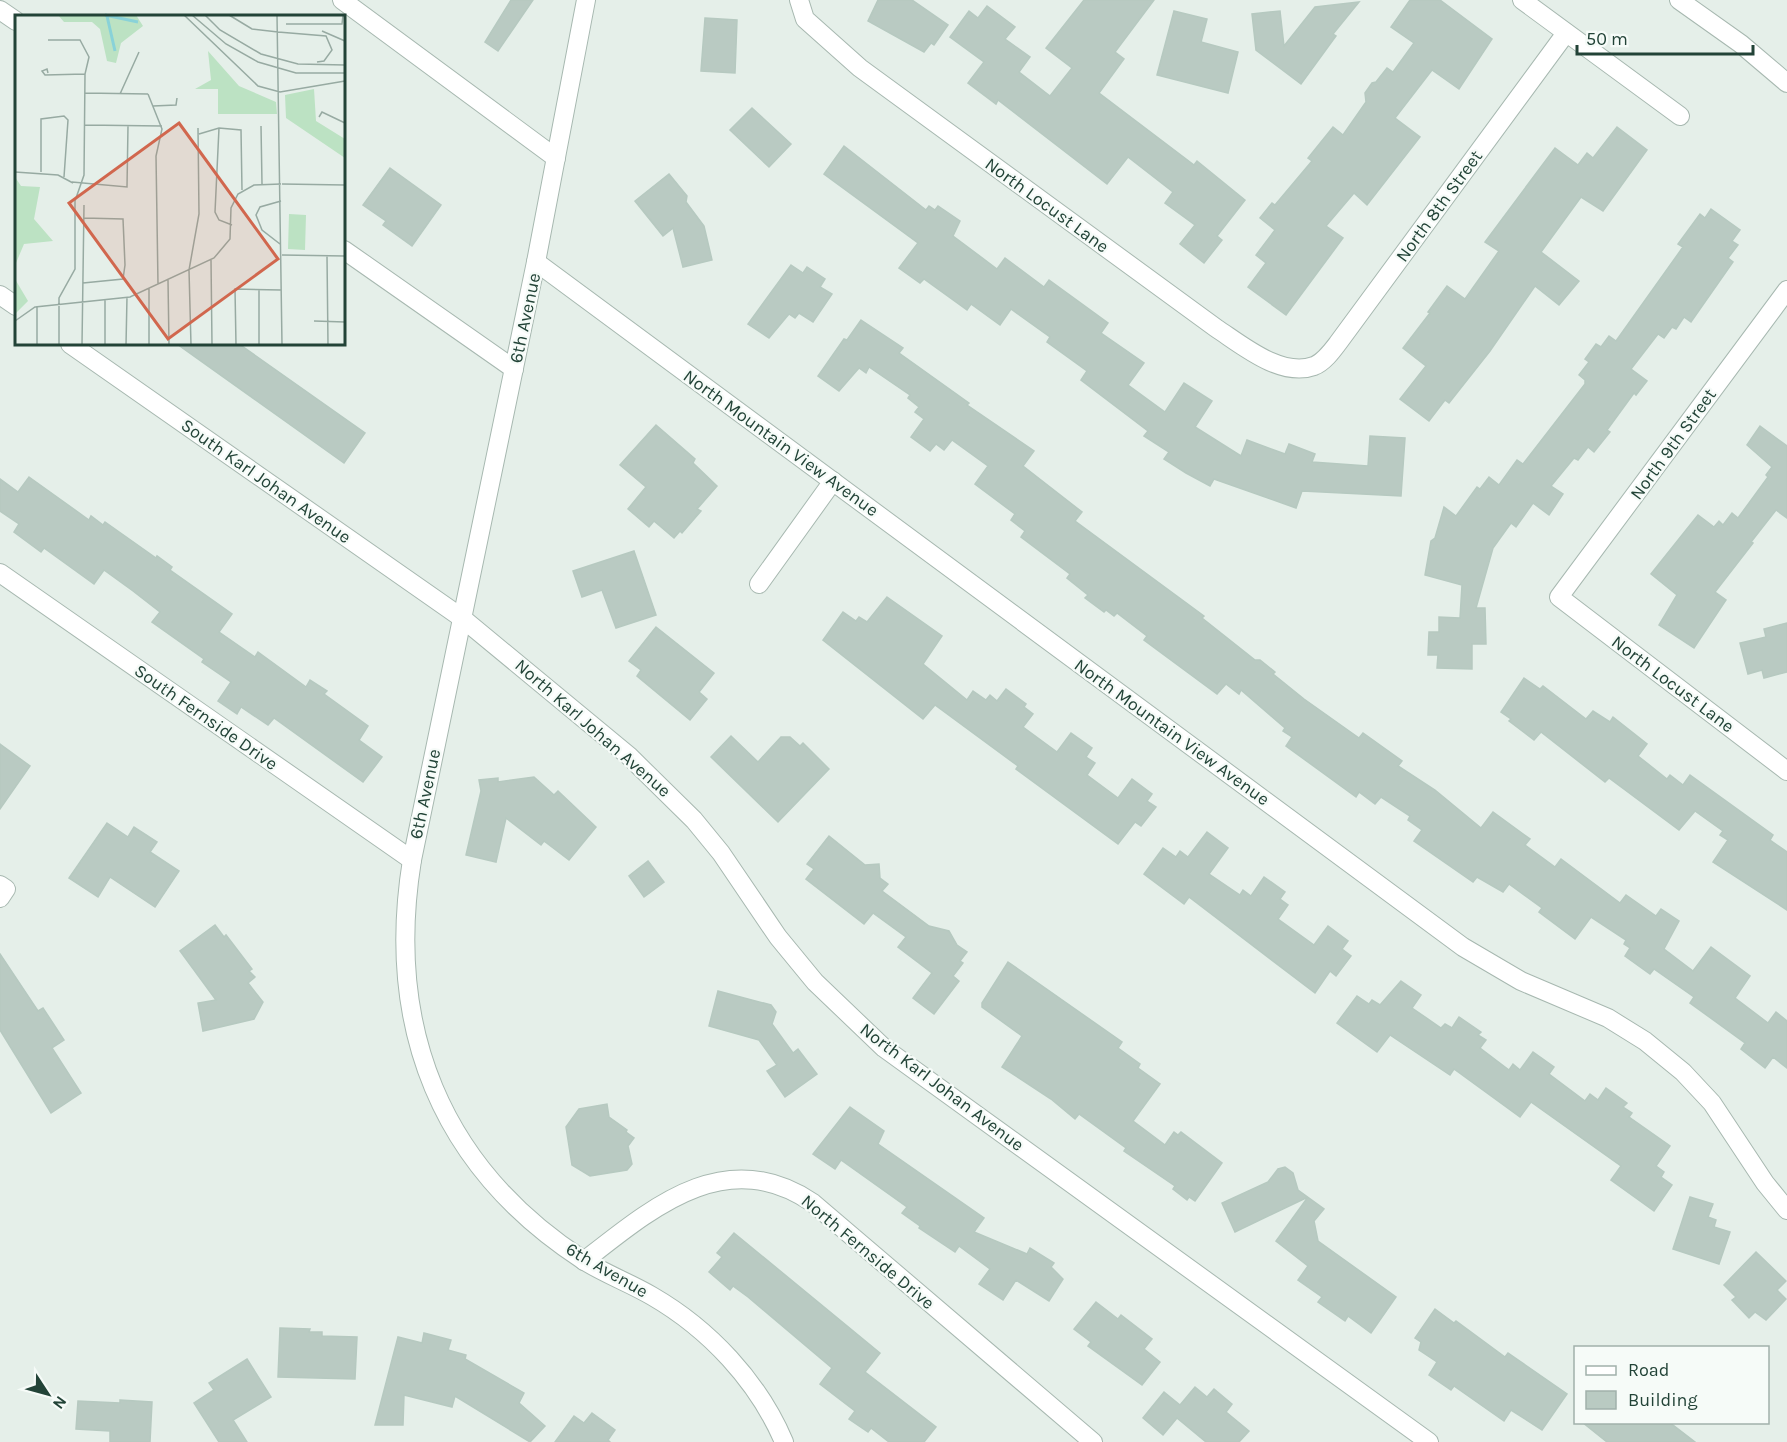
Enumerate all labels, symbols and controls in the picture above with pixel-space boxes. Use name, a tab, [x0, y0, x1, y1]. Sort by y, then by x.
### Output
inset map	[15, 15, 345, 345]
scale bar	[1577, 18, 1752, 56]
text: 50 m	[1586, 28, 1628, 50]
street label: North 8th Street	[1391, 146, 1487, 266]
street label: North Locust Lane	[981, 153, 1113, 257]
street label: 6th Avenue	[505, 271, 545, 365]
street label: North Mountain View Avenue	[679, 365, 883, 521]
street label: North 9th Street	[1625, 384, 1721, 504]
street label: South Karl Johan Avenue	[177, 414, 355, 548]
street label: North Locust Lane	[1607, 631, 1739, 737]
street label: North Karl Johan Avenue	[511, 654, 675, 802]
street label: North Mountain View Avenue	[1070, 654, 1274, 810]
street label: South Fernside Drive	[130, 659, 282, 775]
street label: 6th Avenue	[405, 747, 445, 841]
street label: North Karl Johan Avenue	[856, 1018, 1028, 1156]
street label: North Fernside Drive	[797, 1190, 939, 1314]
street label: 6th Avenue	[562, 1238, 652, 1302]
legend	[1574, 1346, 1769, 1424]
text: Road	[1628, 1359, 1669, 1381]
north arrow	[18, 1364, 78, 1424]
text: Building	[1628, 1389, 1698, 1411]
text: N	[49, 1392, 71, 1413]

